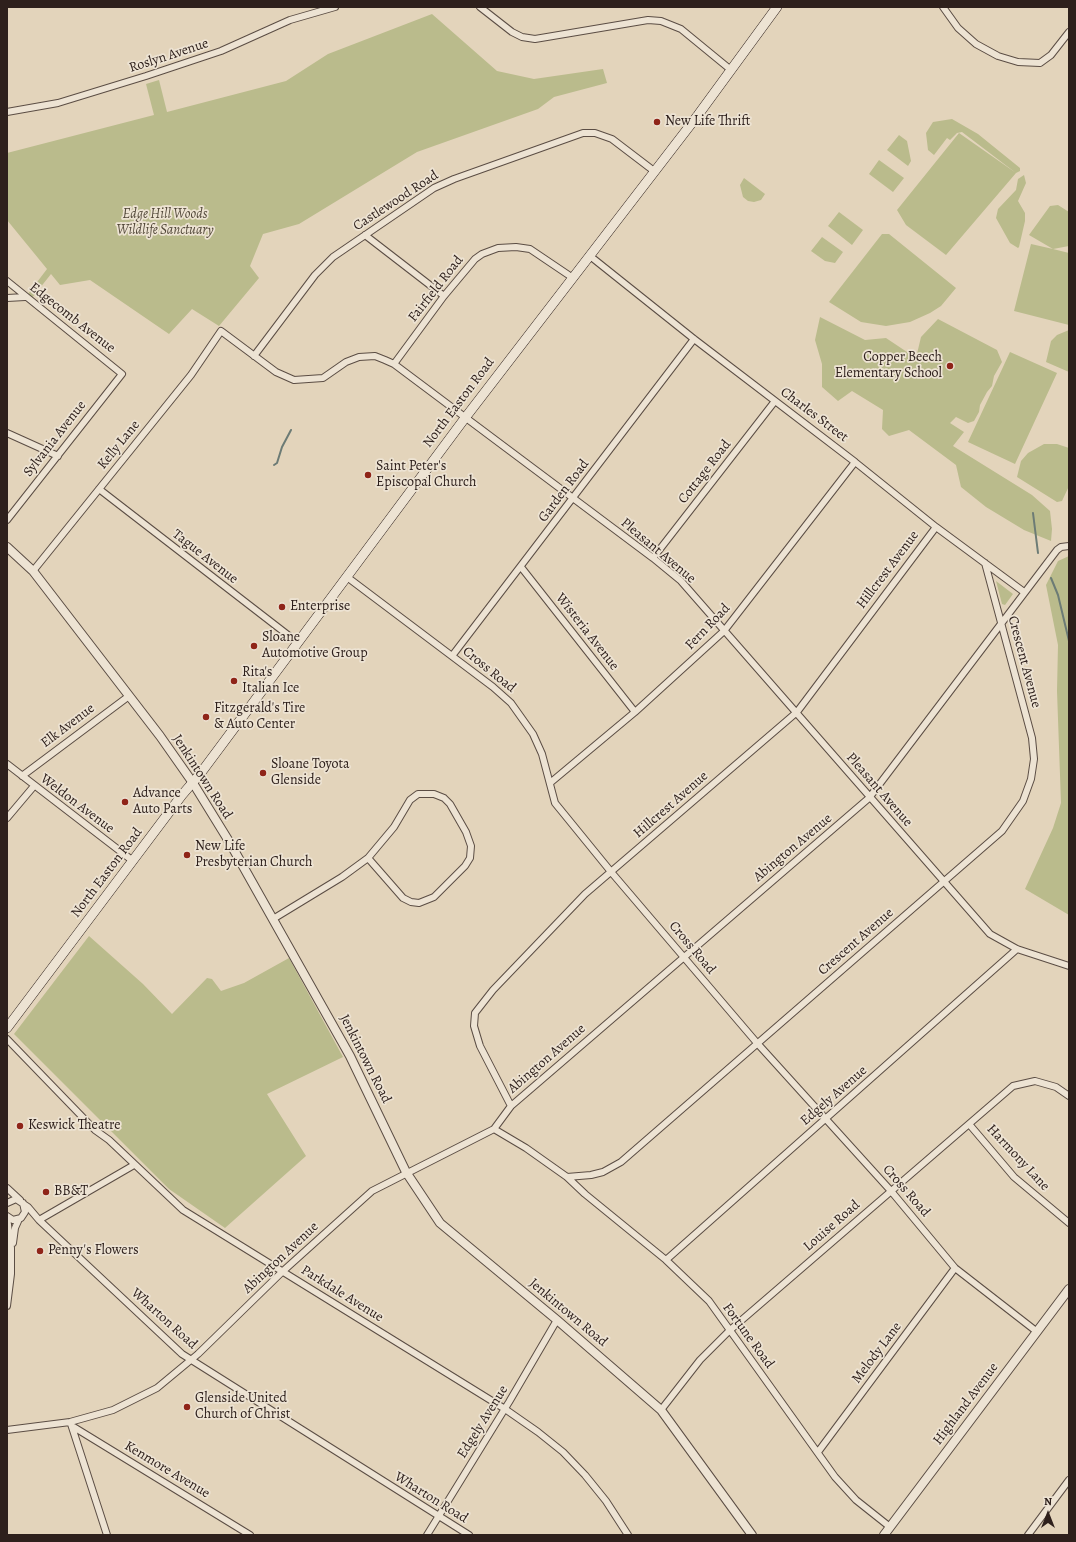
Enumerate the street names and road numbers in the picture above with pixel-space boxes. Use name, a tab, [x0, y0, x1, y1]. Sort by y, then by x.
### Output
street label: Roslyn Avenue	[127, 35, 211, 77]
street label: Castlewood Road	[350, 167, 442, 235]
street label: Fairfield Road	[405, 252, 467, 326]
street label: Edgecomb Avenue	[26, 279, 118, 357]
street label: North Easton Road	[420, 355, 498, 451]
street label: Charles Street	[777, 384, 851, 446]
street label: Sylvania Avenue	[20, 398, 90, 480]
street label: Kelly Lane	[94, 417, 144, 473]
street label: Cottage Road	[675, 437, 735, 507]
street label: Garden Road	[535, 456, 593, 526]
street label: Pleasant Avenue	[617, 515, 699, 587]
street label: Tague Avenue	[169, 526, 241, 588]
street label: Hillcrest Avenue	[853, 528, 923, 612]
street label: Wisteria Avenue	[552, 590, 622, 674]
street label: Fern Road	[682, 600, 734, 654]
street label: Crescent Avenue	[1004, 614, 1044, 710]
street label: Cross Road	[459, 643, 519, 697]
street label: Elk Avenue	[38, 700, 98, 752]
street label: Jenkintown Road	[168, 732, 236, 822]
street label: Pleasant Avenue	[842, 749, 916, 831]
street label: Hillcrest Avenue	[630, 768, 712, 842]
street label: Weldon Avenue	[37, 771, 117, 837]
street label: Abington Avenue	[750, 810, 836, 886]
street label: North Easton Road	[68, 825, 146, 921]
street label: Crescent Avenue	[815, 905, 897, 979]
street label: Cross Road	[665, 918, 719, 978]
street label: Jenkintown Road	[335, 1012, 395, 1106]
street label: Abington Avenue	[505, 1021, 589, 1097]
street label: Edgely Avenue	[797, 1062, 871, 1130]
street label: Harmony Lane	[983, 1121, 1053, 1195]
street label: Cross Road	[879, 1161, 933, 1221]
street label: Louise Road	[800, 1197, 864, 1255]
street label: Abington Avenue	[240, 1219, 322, 1297]
street label: Parkdale Avenue	[298, 1262, 386, 1326]
street label: Jenkintown Road	[525, 1275, 611, 1351]
street label: Wharton Road	[127, 1285, 201, 1353]
street label: Fortune Road	[719, 1300, 777, 1372]
street label: Melody Lane	[849, 1319, 905, 1387]
street label: Highland Avenue	[930, 1360, 1002, 1448]
street label: Edgely Avenue	[454, 1382, 512, 1462]
street label: Kenmore Avenue	[121, 1438, 213, 1502]
street label: Wharton Road	[391, 1469, 471, 1527]

